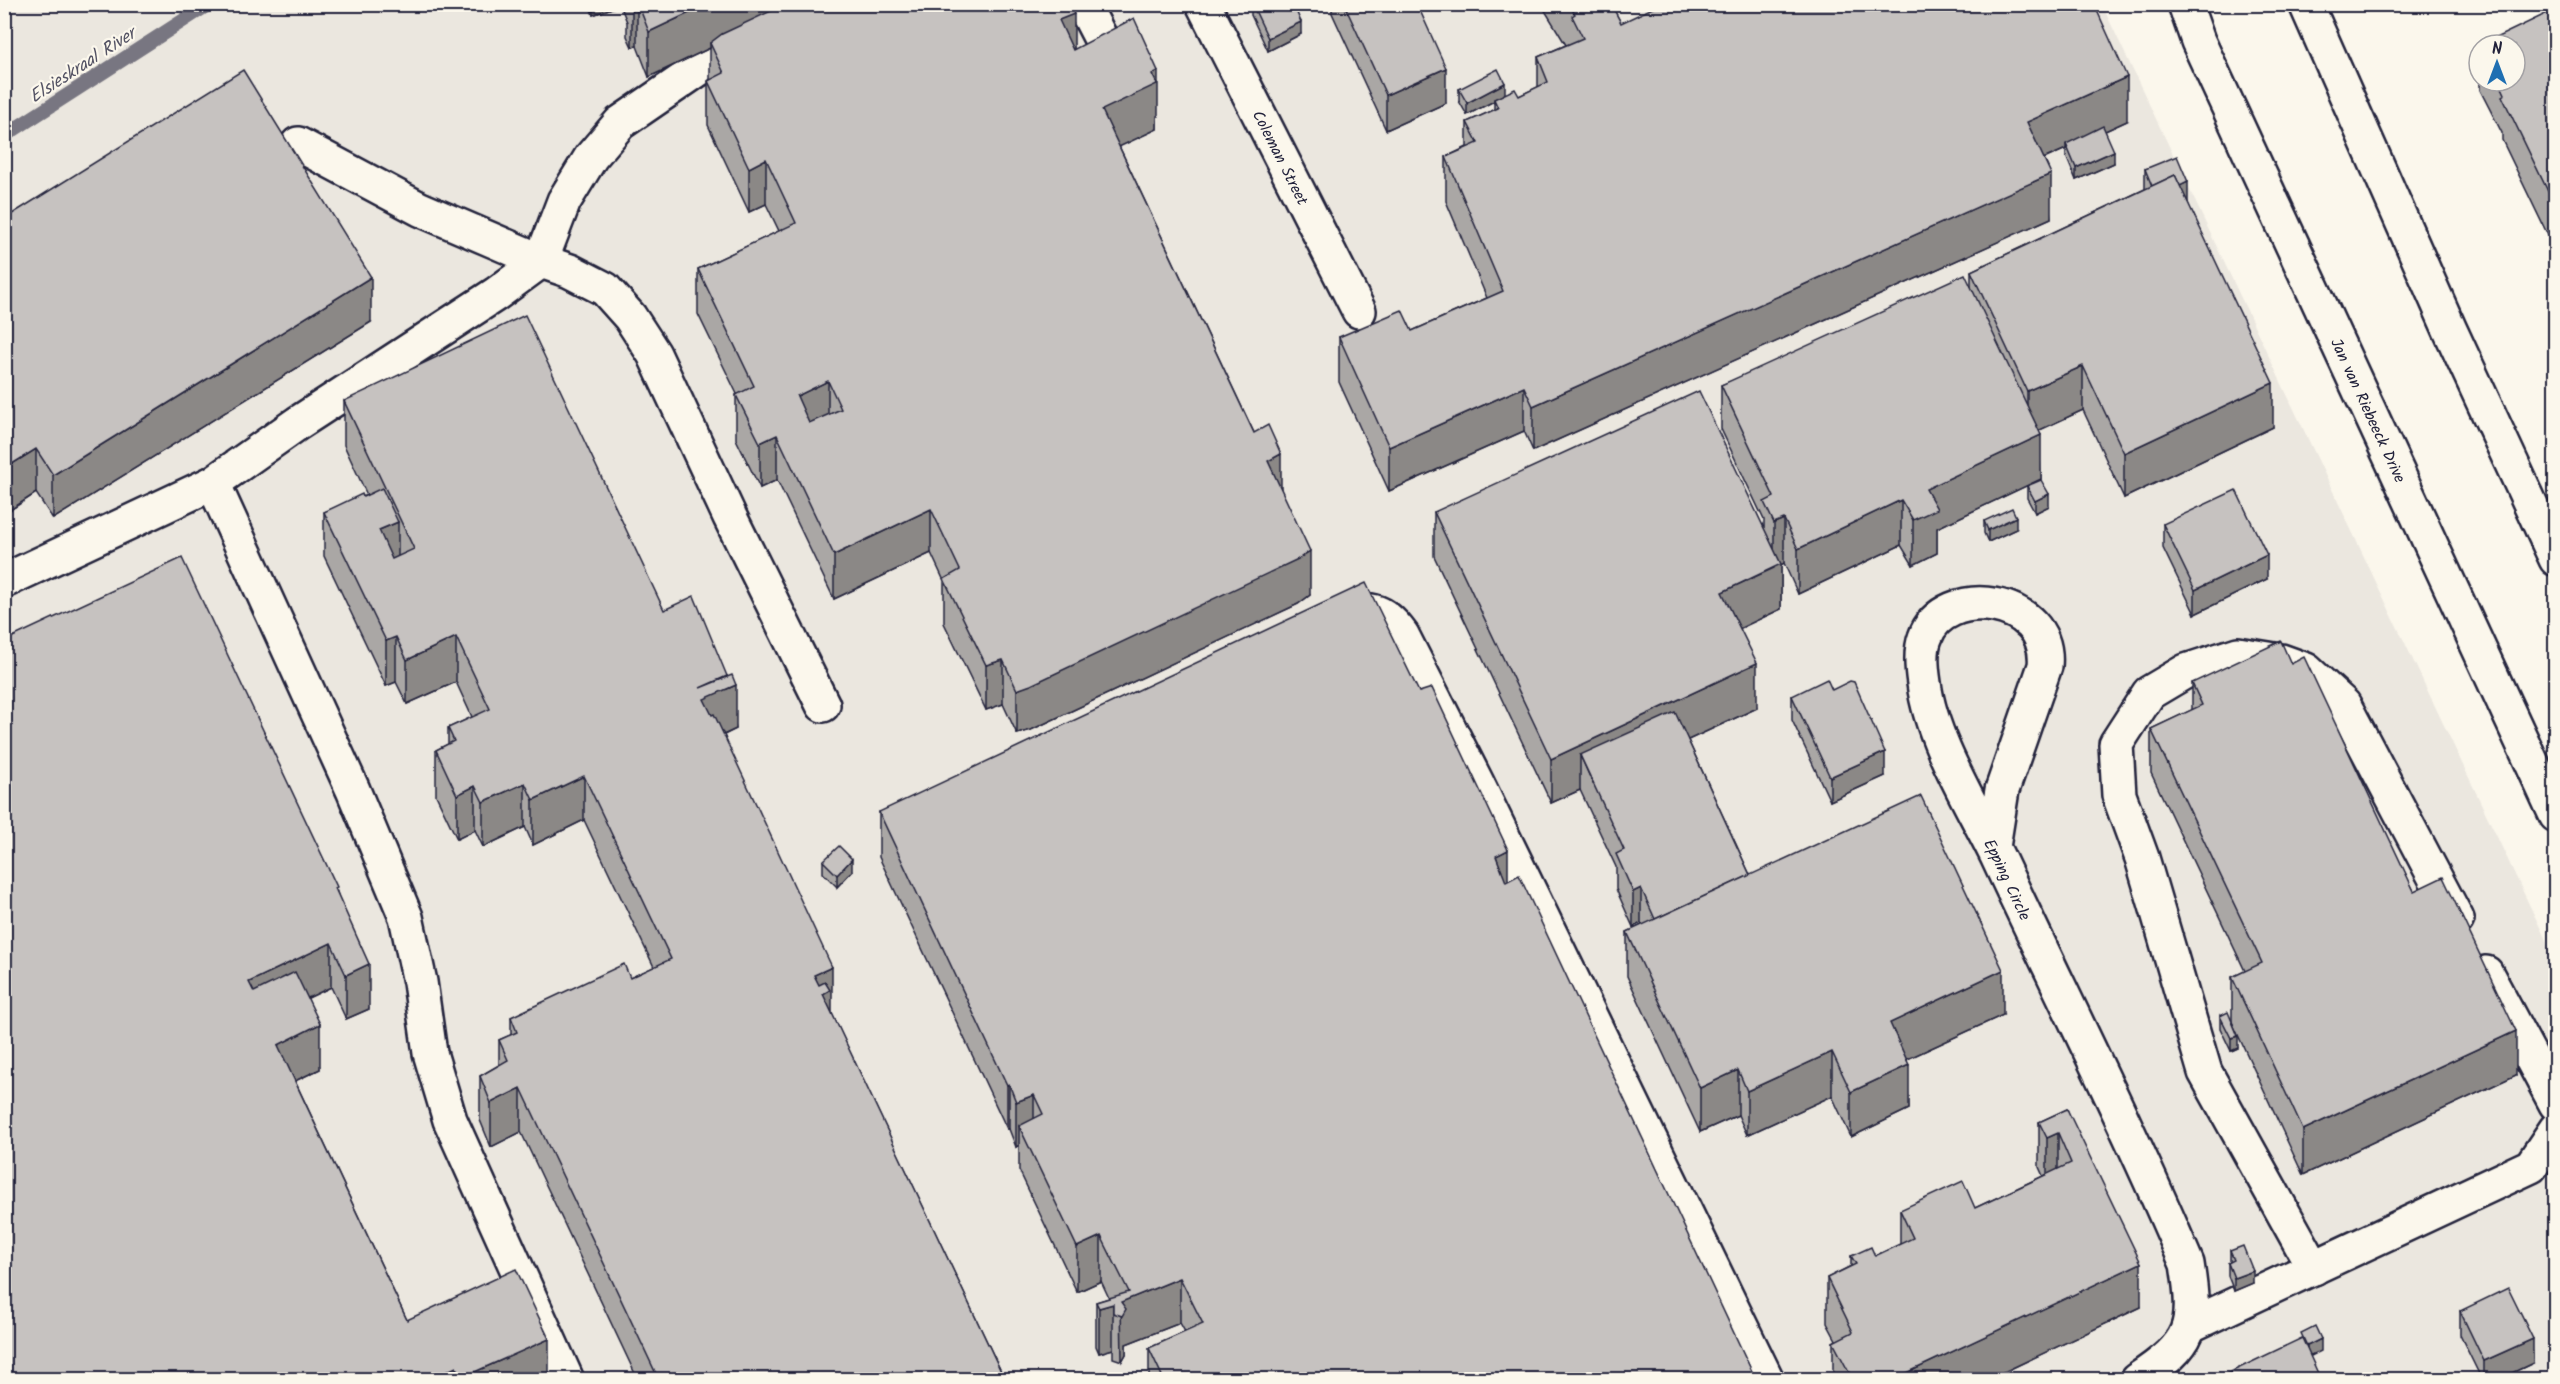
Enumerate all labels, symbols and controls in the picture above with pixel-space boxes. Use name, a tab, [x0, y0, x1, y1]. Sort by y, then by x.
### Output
water label: Elsieskraal River	[24, 19, 145, 112]
north arrow	[2467, 33, 2527, 93]
text: N	[2492, 37, 2502, 62]
street label: Coleman Street	[1245, 106, 1315, 211]
street label: Jan van Riebeeck Drive	[2323, 334, 2412, 487]
street label: Epping Circle	[1976, 835, 2037, 925]

